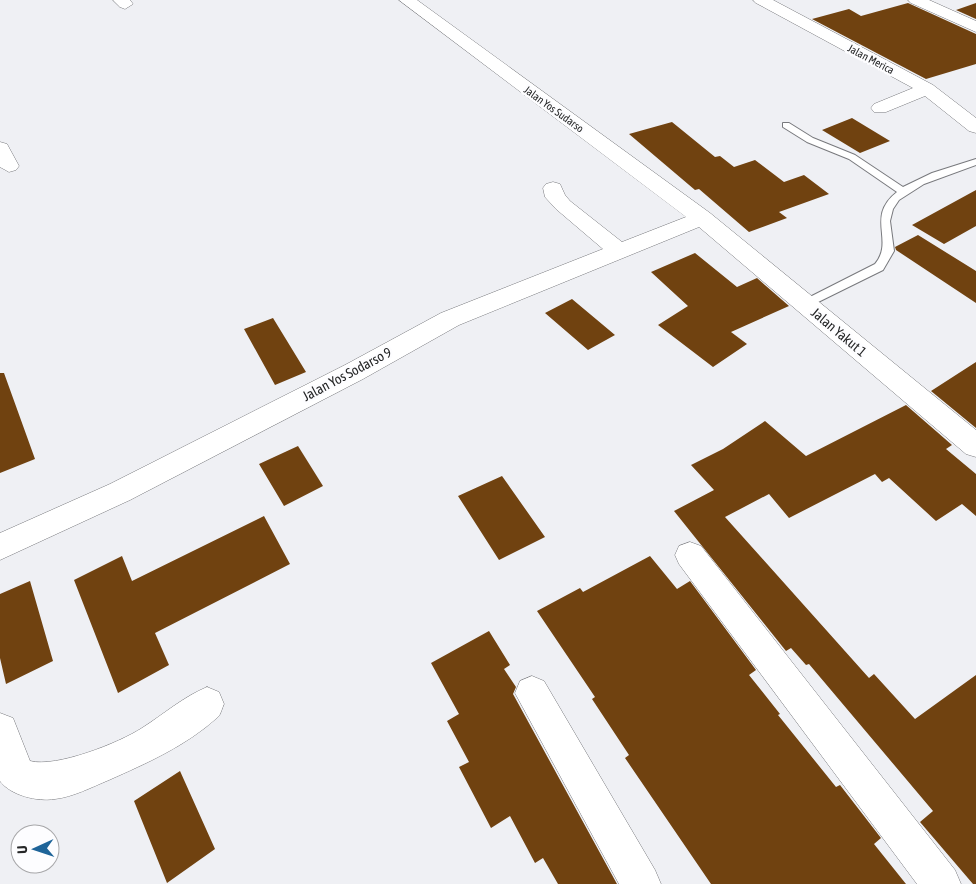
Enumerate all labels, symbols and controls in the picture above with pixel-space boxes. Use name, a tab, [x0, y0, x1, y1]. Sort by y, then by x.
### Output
street label: Jalan Merica	[846, 42, 896, 76]
street label: Jalan Yos Sudarso	[522, 83, 586, 135]
street label: Jalan Yakut 1	[808, 304, 870, 360]
street label: Jalan Yos Sodarso 9	[300, 344, 394, 404]
north arrow	[10, 824, 60, 874]
text: U	[14, 845, 30, 854]

